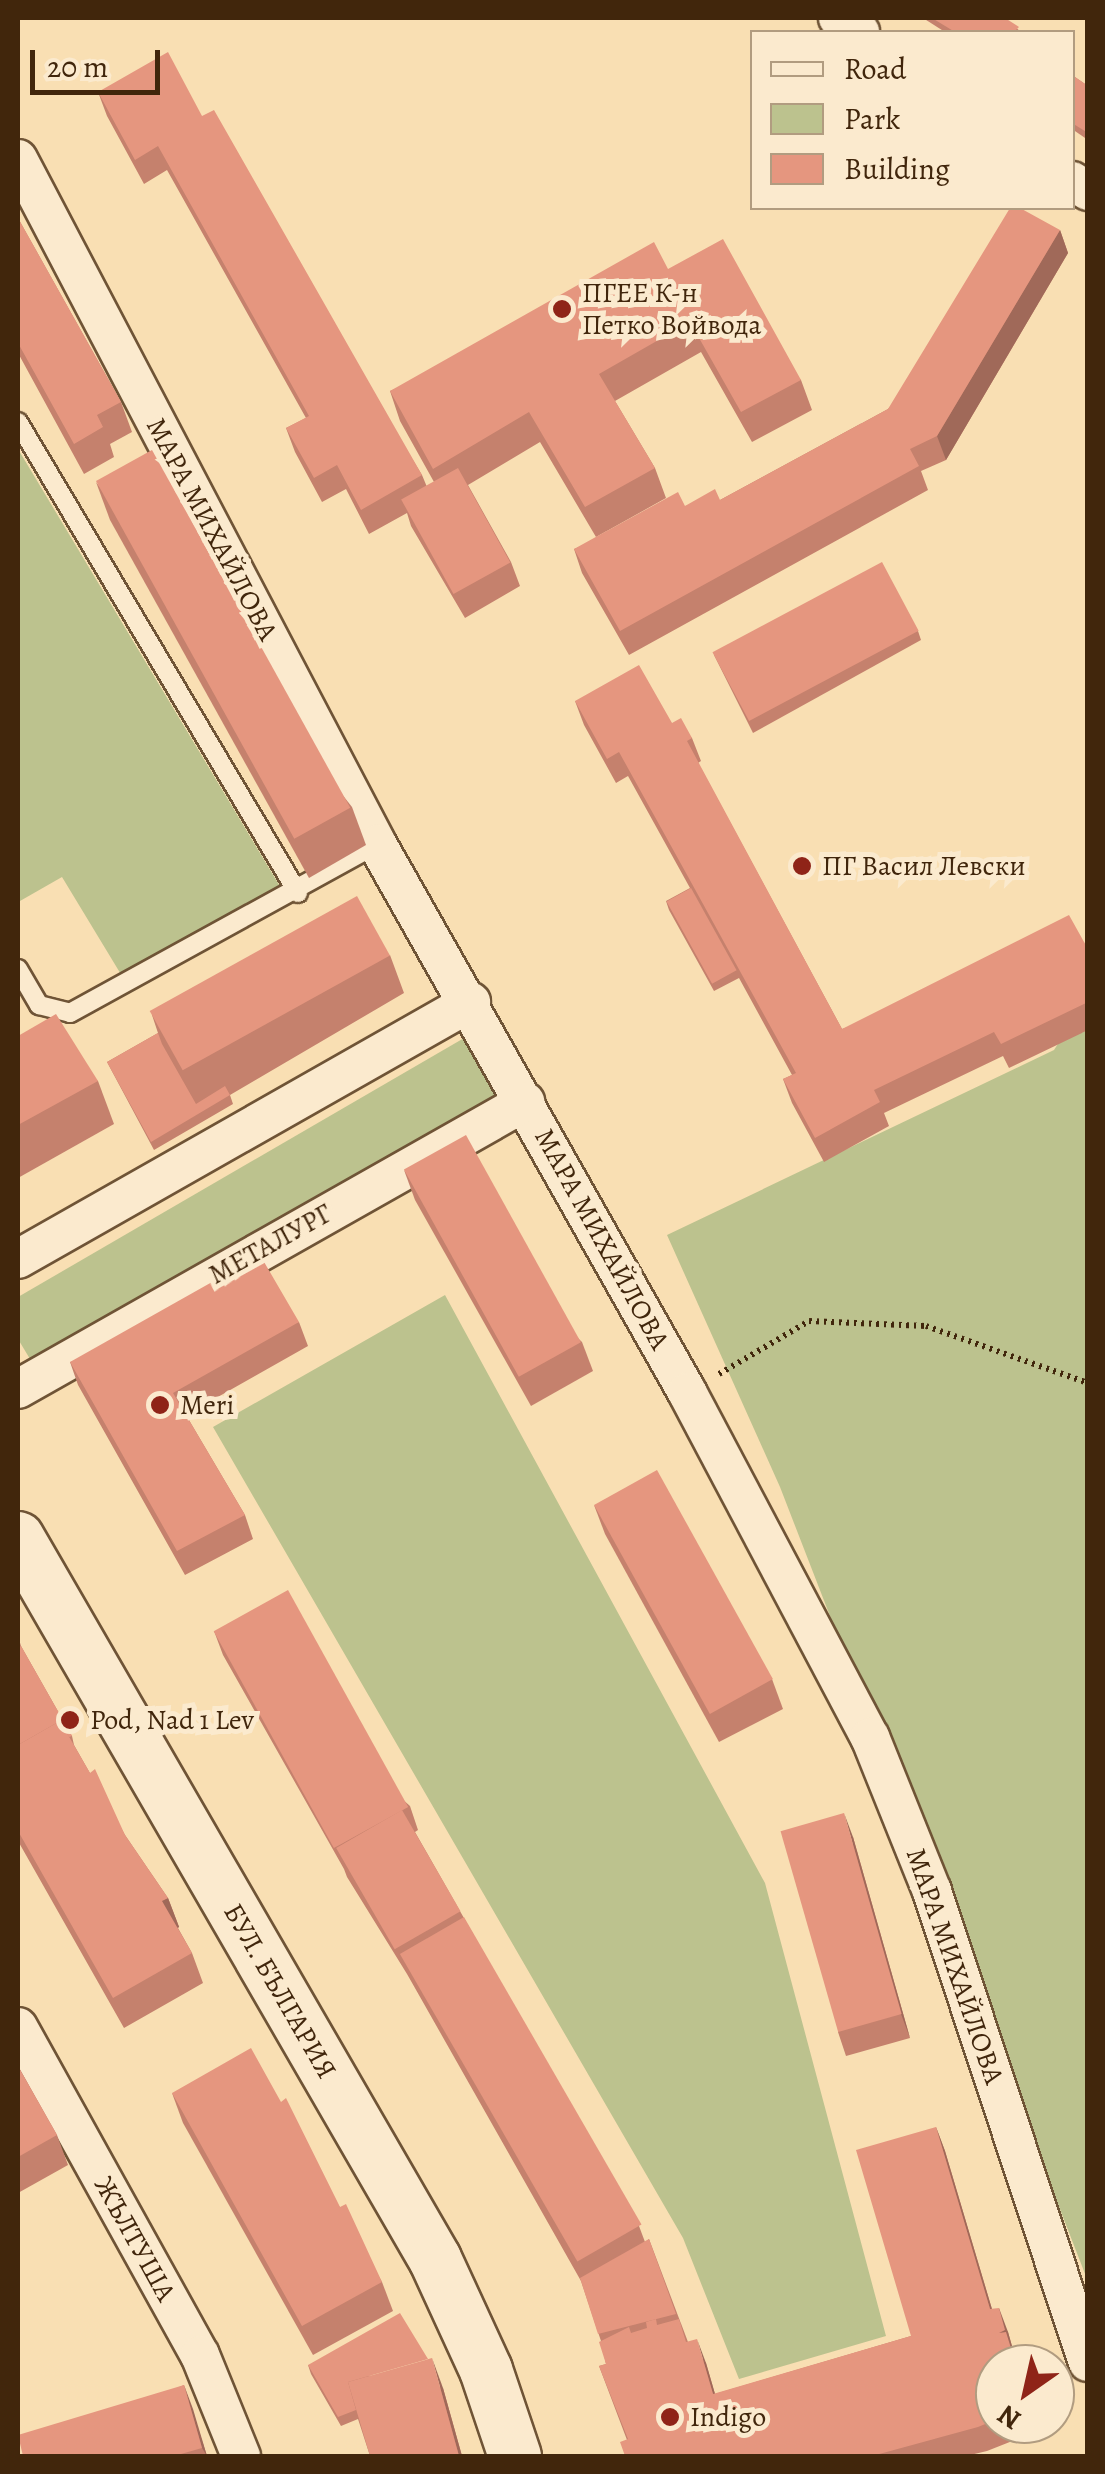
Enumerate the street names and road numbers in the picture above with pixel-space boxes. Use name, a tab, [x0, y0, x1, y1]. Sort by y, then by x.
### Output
street label: МАРА МИХАЙЛОВА	[139, 412, 285, 646]
street label: МАРА МИХАЙЛОВА	[527, 1123, 677, 1355]
street label: МЕТАЛУРГ	[203, 1196, 337, 1292]
street label: МАРА МИХАЙЛОВА	[899, 1844, 1011, 2088]
street label: БУЛ. БЪЛГАРИЯ	[216, 1897, 344, 2085]
street label: ЖЪЛТУША	[87, 2171, 183, 2307]

